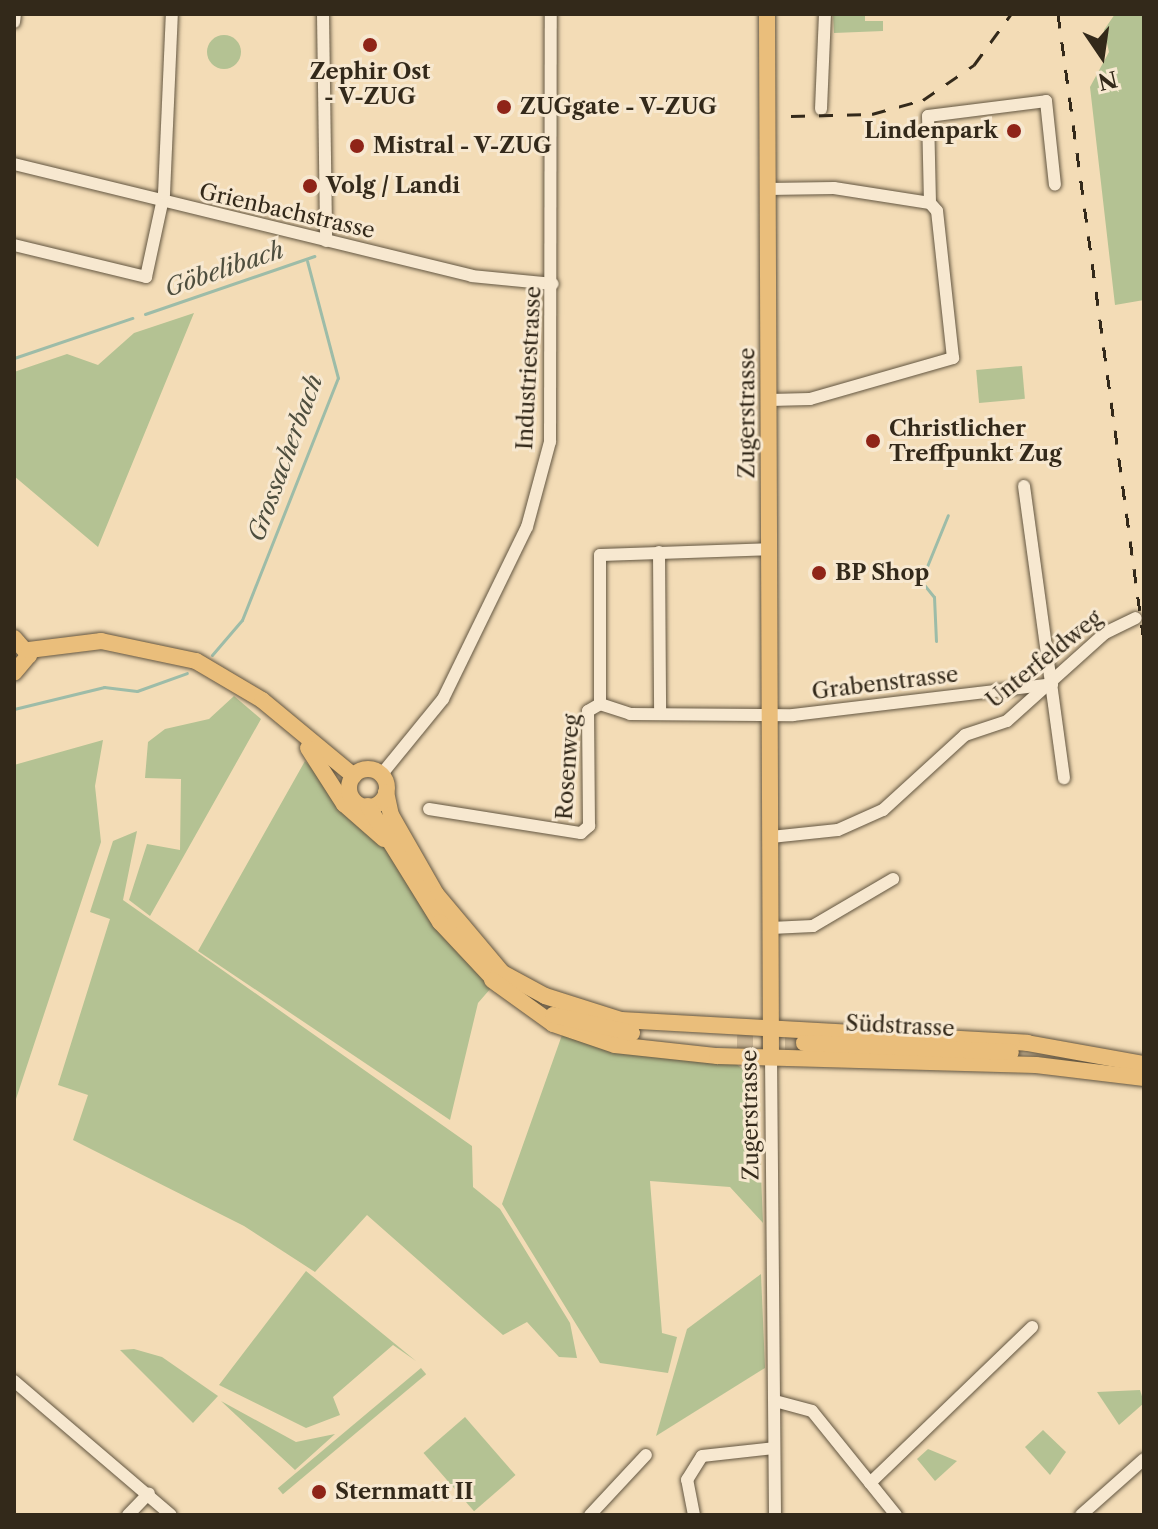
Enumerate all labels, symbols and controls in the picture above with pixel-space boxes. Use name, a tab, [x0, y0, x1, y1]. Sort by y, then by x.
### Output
north arrow	[1062, 16, 1142, 96]
marker: Zephir Ost - V-ZUG	[361, 36, 379, 54]
place label: Zephir Ost - V-ZUG	[310, 58, 430, 110]
text: N	[1095, 65, 1120, 95]
place label: ZUGgate - V-ZUG	[520, 94, 718, 120]
marker: ZUGgate - V-ZUG	[495, 98, 513, 116]
place label: Lindenpark	[864, 118, 998, 144]
marker: Lindenpark	[1005, 122, 1023, 140]
place label: Mistral - V-ZUG	[373, 133, 552, 159]
marker: Mistral - V-ZUG	[348, 137, 366, 155]
place label: Volg / Landi	[326, 173, 460, 199]
marker: Volg / Landi	[301, 177, 319, 195]
street label: Grienbachstrasse	[197, 178, 377, 244]
water label: Göbelibach	[161, 235, 287, 303]
street label: Industriestrasse	[512, 285, 546, 451]
street label: Zugerstrasse	[734, 348, 760, 478]
water label: Grossacherbach	[242, 371, 328, 545]
place label: Christlicher Treffpunkt Zug	[889, 415, 1062, 466]
marker: Christlicher Treffpunkt Zug	[864, 432, 882, 450]
place label: BP Shop	[835, 560, 930, 586]
marker: BP Shop	[810, 564, 828, 582]
street label: Unterfeldweg	[981, 604, 1107, 714]
street label: Grabenstrasse	[810, 661, 960, 705]
street label: Rosenweg	[551, 713, 585, 821]
street label: Südstrasse	[845, 1010, 955, 1042]
street label: Zugerstrasse	[736, 1049, 764, 1181]
place label: Sternmatt II	[335, 1479, 473, 1505]
marker: Sternmatt II	[310, 1483, 328, 1501]

